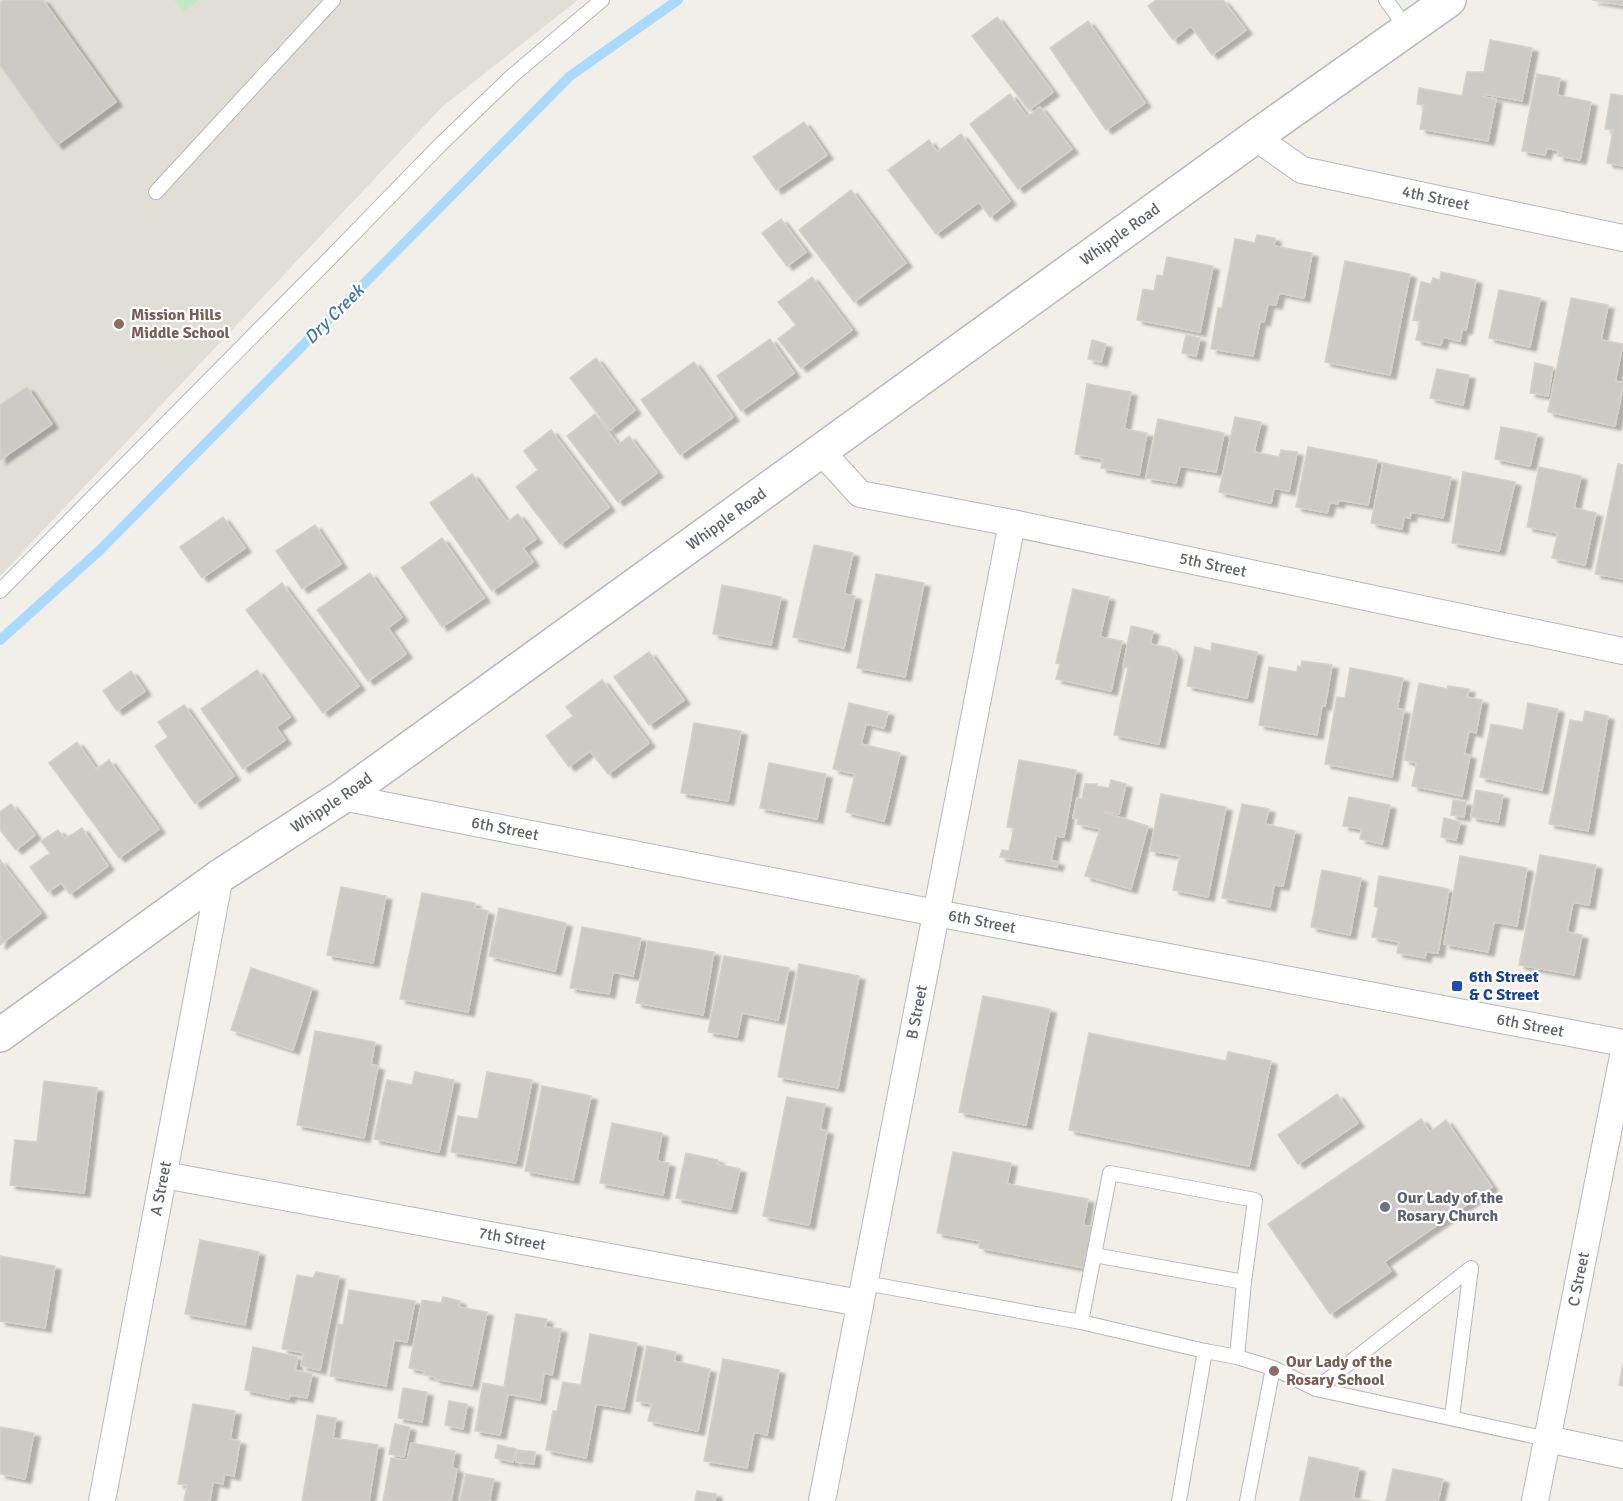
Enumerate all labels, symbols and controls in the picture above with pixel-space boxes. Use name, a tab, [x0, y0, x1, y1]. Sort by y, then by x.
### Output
street label: 4th Street	[1400, 181, 1471, 215]
street label: Whipple Road	[1076, 199, 1164, 270]
water label: Dry Creek	[300, 278, 370, 348]
place label: Mission Hills Middle School	[131, 305, 230, 343]
marker: Mission Hills Middle School	[112, 317, 126, 331]
street label: Whipple Road	[682, 484, 770, 555]
street label: 5th Street	[1177, 548, 1249, 582]
street label: Whipple Road	[287, 768, 376, 837]
street label: 6th Street	[470, 812, 541, 845]
street label: 6th Street	[947, 906, 1018, 938]
place label: 6th Street & C Street	[1469, 967, 1539, 1005]
marker: 6th Street & C Street	[1450, 979, 1464, 993]
street label: B Street	[902, 983, 932, 1041]
street label: 6th Street	[1495, 1009, 1566, 1042]
street label: A Street	[146, 1159, 176, 1217]
place label: Our Lady of the Rosary Church	[1397, 1188, 1503, 1226]
marker: Our Lady of the Rosary Church	[1378, 1200, 1392, 1214]
street label: 7th Street	[477, 1223, 548, 1255]
street label: C Street	[1564, 1250, 1594, 1308]
place label: Our Lady of the Rosary School	[1286, 1352, 1392, 1390]
marker: Our Lady of the Rosary School	[1267, 1364, 1281, 1378]

